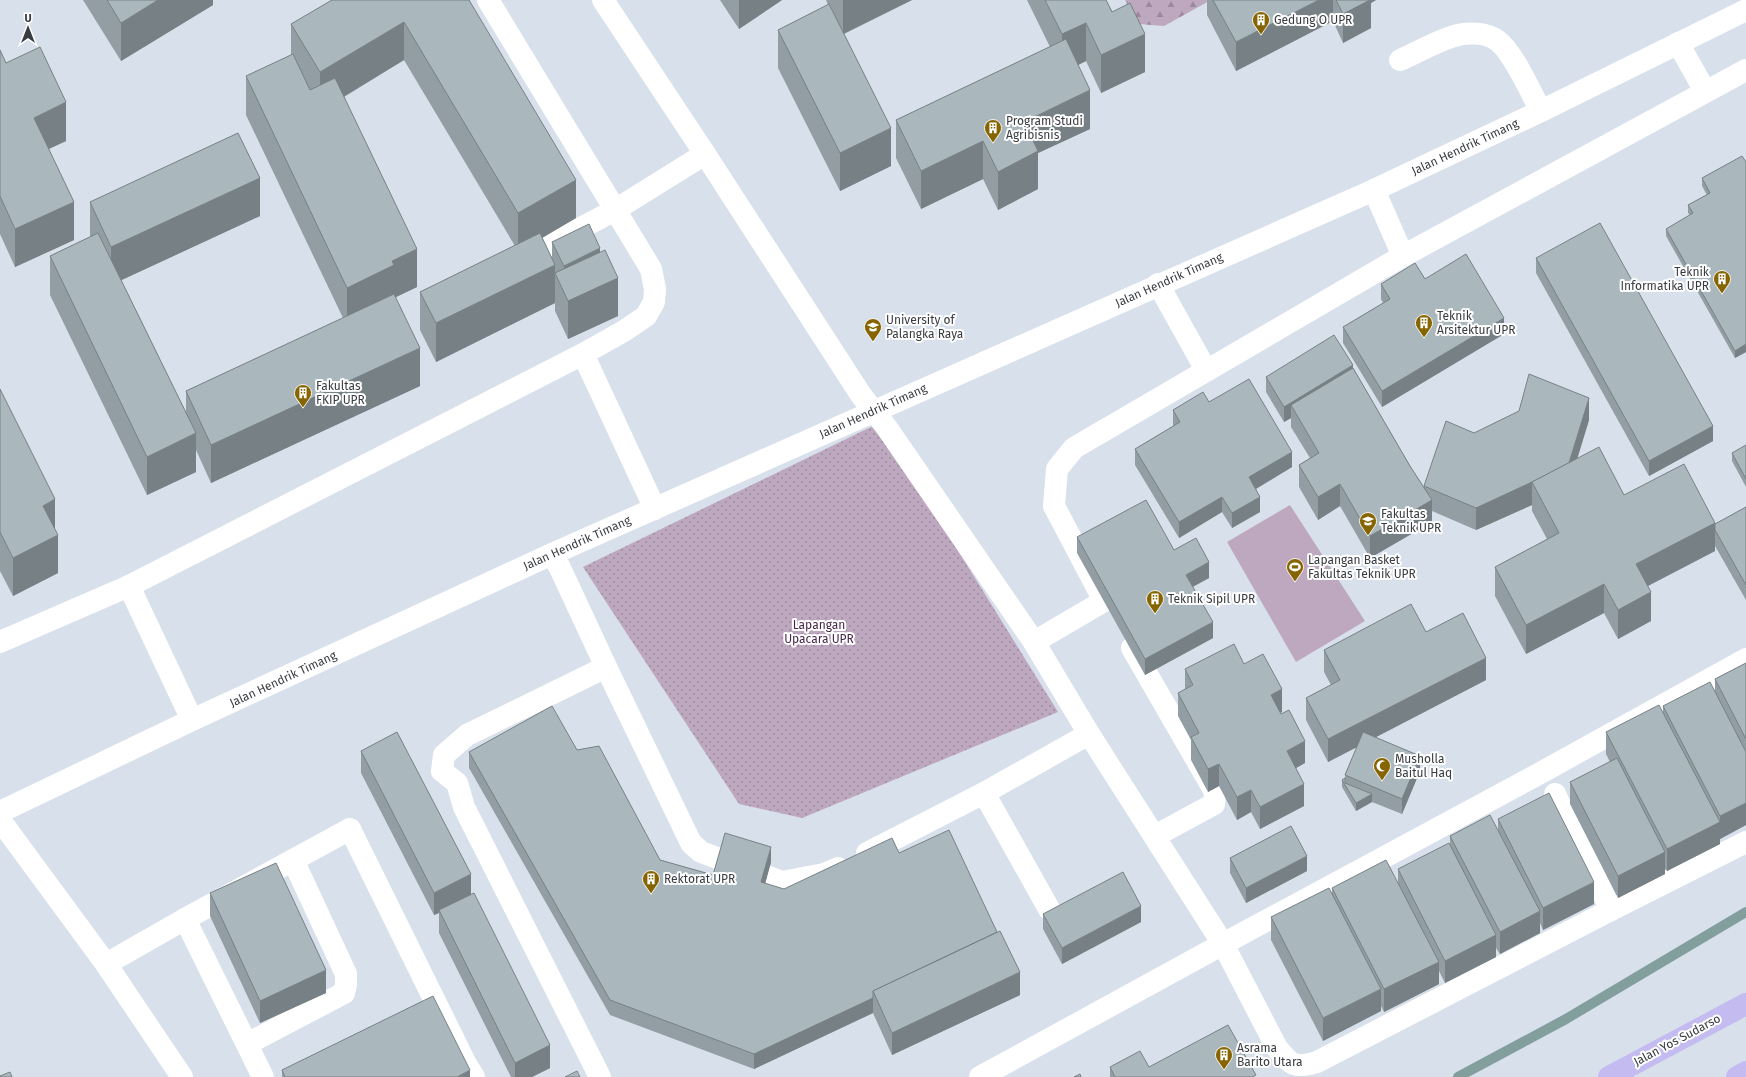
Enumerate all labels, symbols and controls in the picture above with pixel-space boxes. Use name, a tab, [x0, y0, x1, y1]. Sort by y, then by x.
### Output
north arrow	[8, 8, 48, 48]
building icon: Gedung O UPR	[1251, 10, 1271, 35]
text: U	[24, 12, 32, 25]
place label: Gedung O UPR	[1274, 13, 1352, 27]
place label: Program Studi Agribisnis	[1006, 114, 1083, 142]
street label: Jalan Hendrik Timang	[1409, 116, 1521, 178]
building icon: Program Studi Agribisnis	[983, 118, 1003, 143]
street label: Jalan Hendrik Timang	[1113, 250, 1226, 310]
place label: Teknik Informatika UPR	[1621, 265, 1710, 293]
building icon: Teknik Informatika UPR	[1712, 269, 1732, 294]
place label: Teknik Arsitektur UPR	[1437, 309, 1515, 337]
place label: University of Palangka Raya	[886, 313, 963, 341]
building icon: Teknik Arsitektur UPR	[1414, 313, 1434, 338]
school or university icon: University of Palangka Raya	[863, 317, 883, 342]
place label: Fakultas FKIP UPR	[316, 379, 365, 407]
street label: Jalan Hendrik Timang	[817, 381, 930, 441]
building icon: Fakultas FKIP UPR	[293, 383, 313, 408]
place label: Fakultas Teknik UPR	[1381, 507, 1441, 535]
school or university icon: Fakultas Teknik UPR	[1358, 511, 1378, 536]
street label: Jalan Hendrik Timang	[521, 513, 634, 573]
place label: Lapangan Basket Fakultas Teknik UPR	[1308, 553, 1416, 581]
sports icon: Lapangan Basket Fakultas Teknik UPR	[1285, 557, 1305, 582]
building icon: Teknik Sipil UPR	[1145, 589, 1165, 614]
place label: Teknik Sipil UPR	[1168, 592, 1255, 606]
park label: Lapangan Upacara UPR	[784, 618, 854, 646]
street label: Jalan Hendrik Timang	[227, 648, 339, 710]
place label: Musholla Baitul Haq	[1395, 752, 1452, 780]
mosque icon: Musholla Baitul Haq	[1372, 756, 1392, 781]
building icon: Rektorat UPR	[641, 869, 661, 894]
place label: Rektorat UPR	[664, 872, 735, 886]
street label: Jalan Yos Sudarso	[1631, 1011, 1723, 1069]
place label: Asrama Barito Utara	[1237, 1041, 1303, 1069]
building icon: Asrama Barito Utara	[1214, 1045, 1234, 1070]

